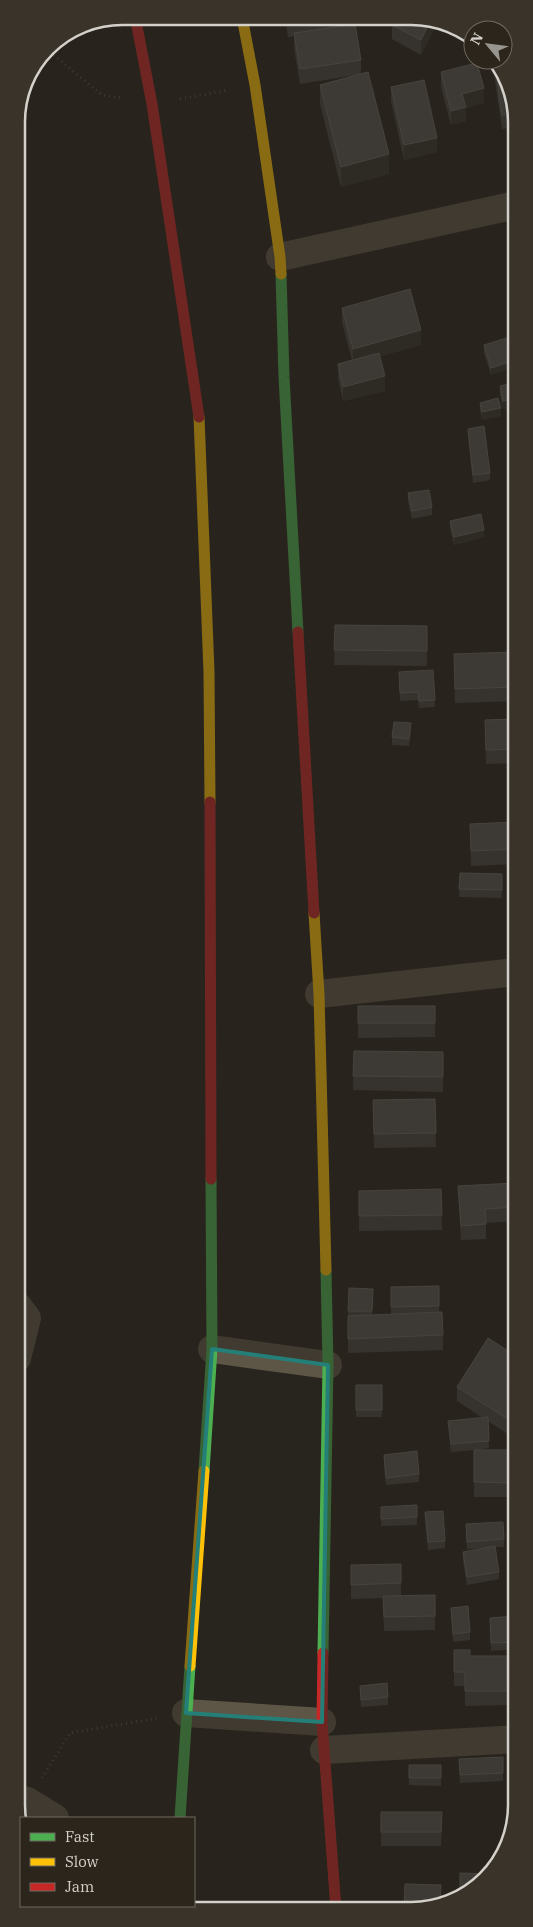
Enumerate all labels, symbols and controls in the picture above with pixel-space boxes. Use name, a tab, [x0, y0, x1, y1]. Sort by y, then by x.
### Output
north arrow	[463, 20, 513, 70]
text: N	[466, 29, 487, 48]
legend	[20, 1817, 195, 1907]
text: Fast	[65, 1827, 95, 1846]
text: Slow	[65, 1852, 99, 1871]
text: Jam	[65, 1877, 94, 1896]

